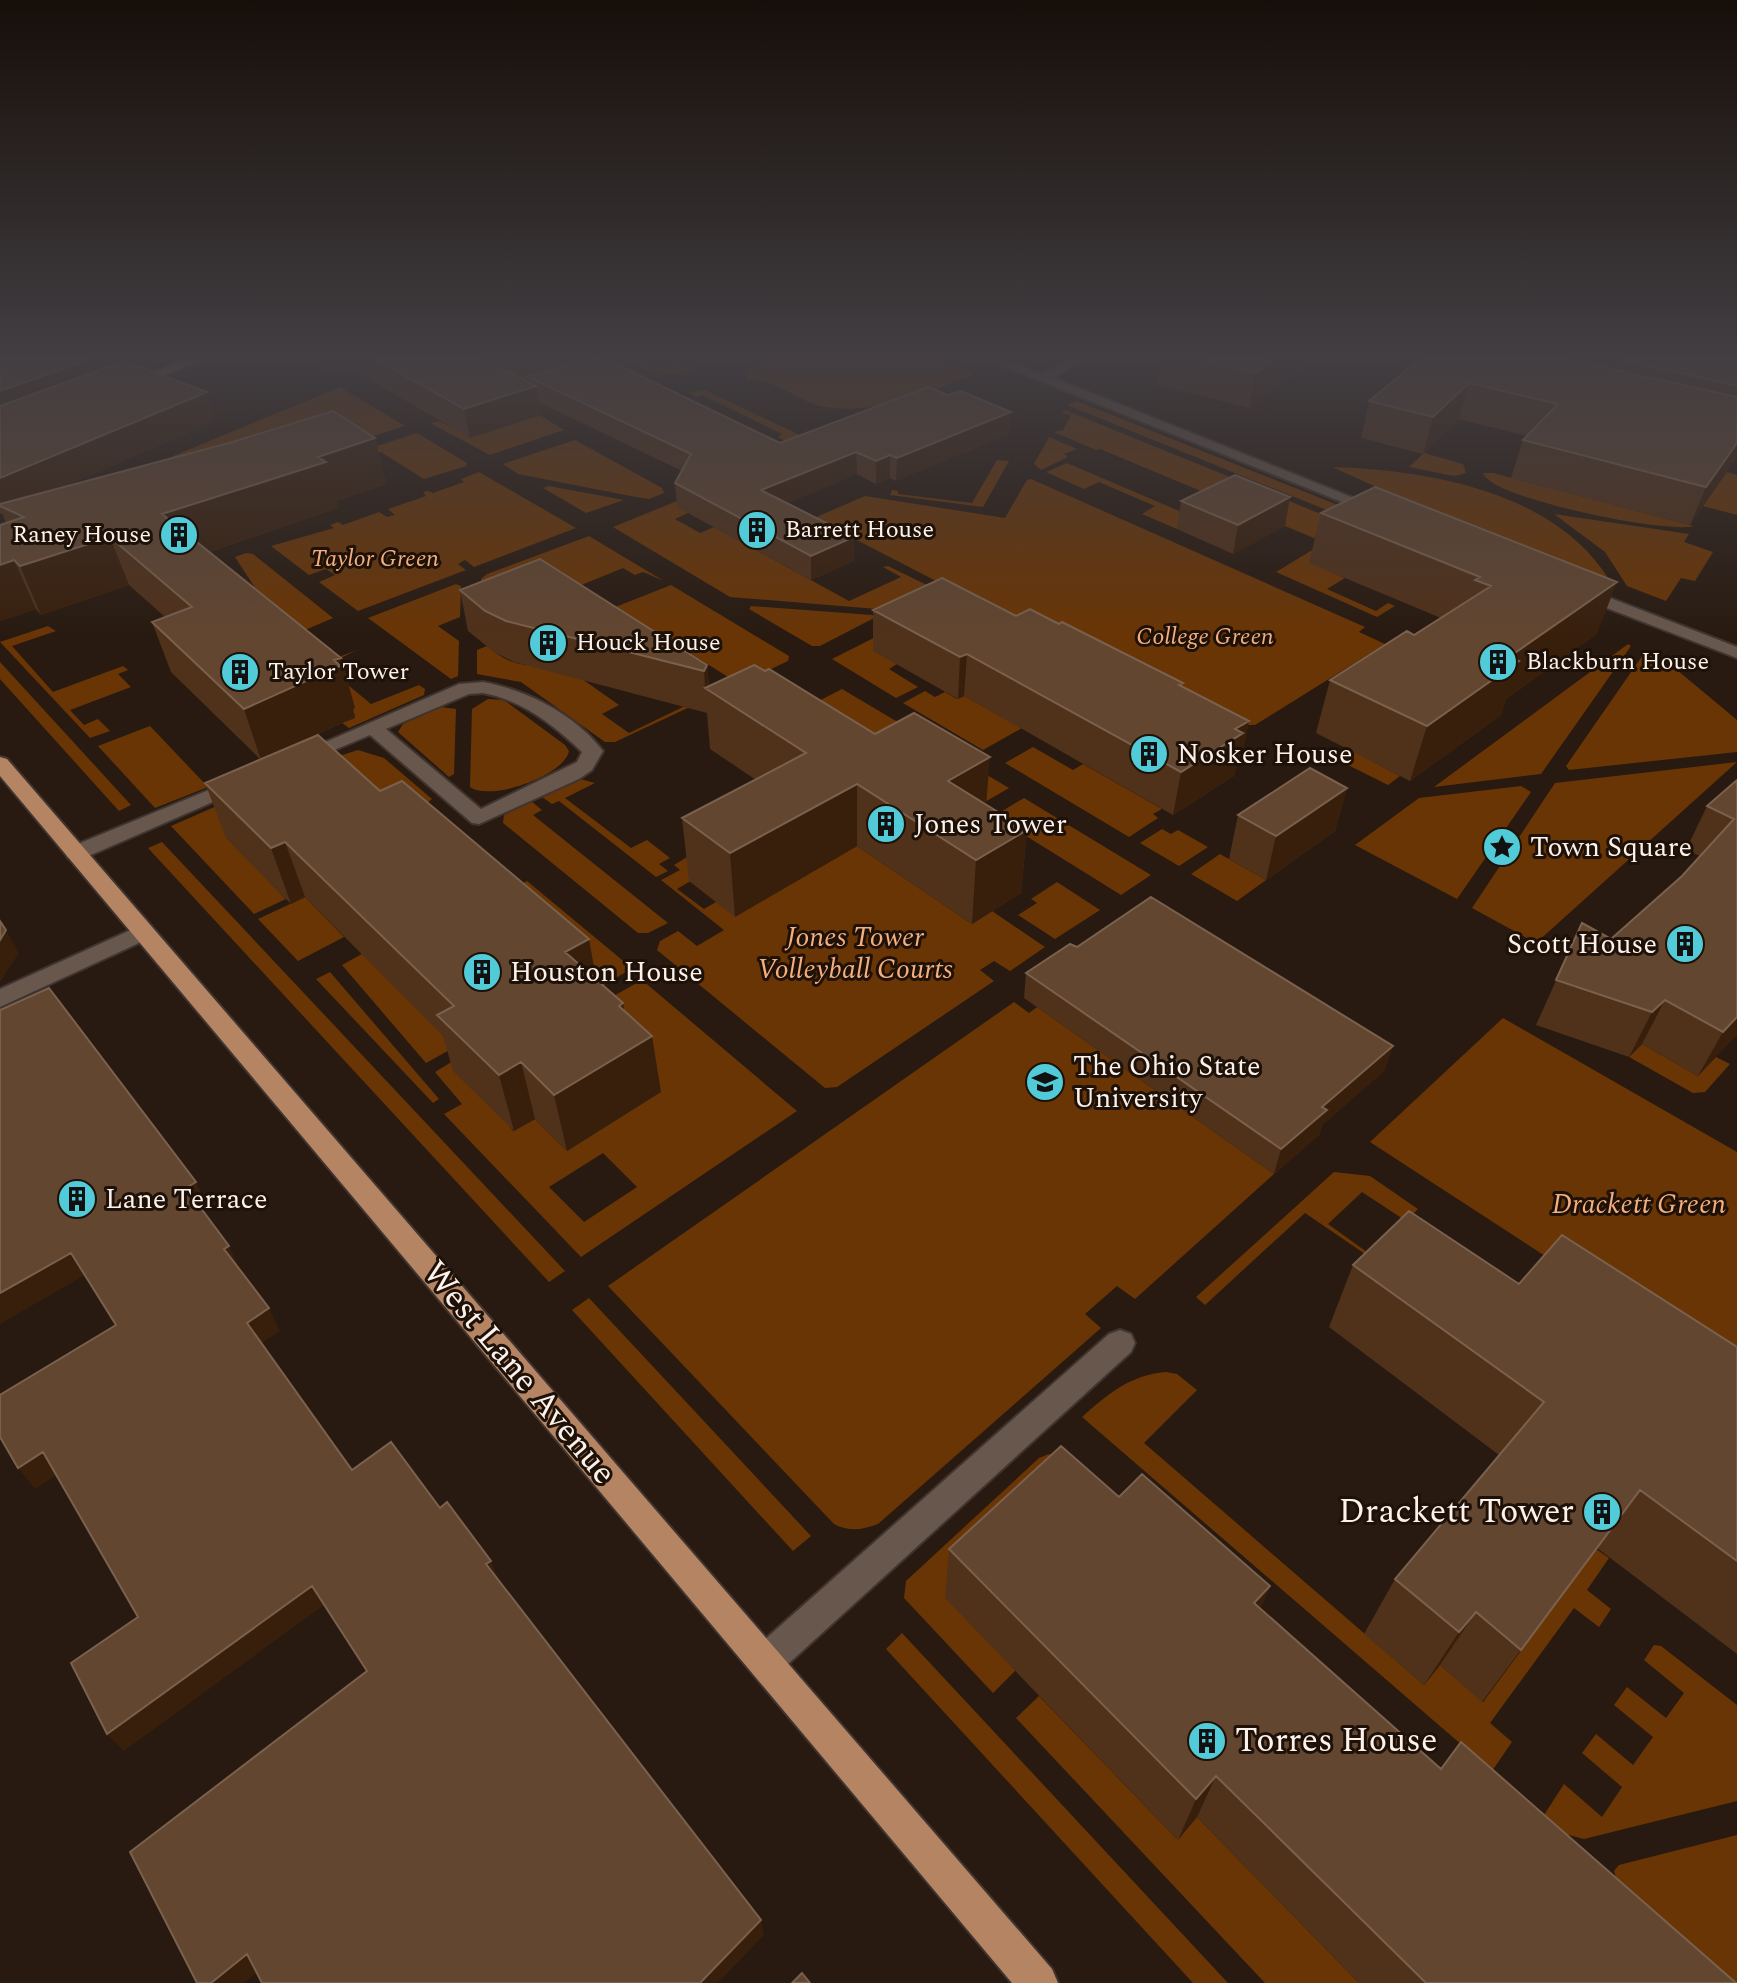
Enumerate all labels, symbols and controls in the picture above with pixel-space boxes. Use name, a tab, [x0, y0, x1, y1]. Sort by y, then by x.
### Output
building icon: Barrett House	[736, 509, 778, 551]
place label: Barrett House	[785, 512, 934, 548]
building icon: Raney House	[158, 514, 200, 556]
place label: Raney House	[12, 517, 151, 553]
park label: Taylor Green	[311, 541, 439, 577]
park label: College Green	[1136, 619, 1274, 655]
building icon: Houck House	[527, 622, 569, 664]
place label: Houck House	[576, 625, 721, 661]
building icon: Blackburn House	[1477, 641, 1519, 683]
place label: Blackburn House	[1526, 644, 1709, 680]
building icon: Taylor Tower	[219, 651, 261, 693]
place label: Taylor Tower	[268, 654, 409, 690]
building icon: Nosker House	[1128, 733, 1170, 775]
place label: Nosker House	[1177, 733, 1352, 776]
building icon: Jones Tower	[865, 803, 907, 845]
place label: Jones Tower	[914, 803, 1067, 846]
place icon: Town Square	[1481, 826, 1523, 868]
place label: Town Square	[1530, 826, 1692, 869]
park label: Jones Tower Volleyball Courts	[757, 916, 953, 991]
place label: Scott House	[1507, 923, 1657, 966]
building icon: Scott House	[1664, 923, 1706, 965]
building icon: Houston House	[461, 951, 503, 993]
place label: Houston House	[510, 951, 703, 994]
place label: The Ohio State University	[1073, 1045, 1261, 1120]
school or university icon: The Ohio State University	[1024, 1061, 1066, 1103]
building icon: Lane Terrace	[56, 1178, 98, 1220]
place label: Lane Terrace	[105, 1178, 267, 1221]
park label: Drackett Green	[1552, 1183, 1726, 1226]
street label: West Lane Avenue	[409, 1249, 629, 1497]
place label: Drackett Tower	[1338, 1486, 1574, 1538]
building icon: Drackett Tower	[1581, 1491, 1623, 1533]
place label: Torres House	[1235, 1715, 1437, 1767]
building icon: Torres House	[1186, 1720, 1228, 1762]

